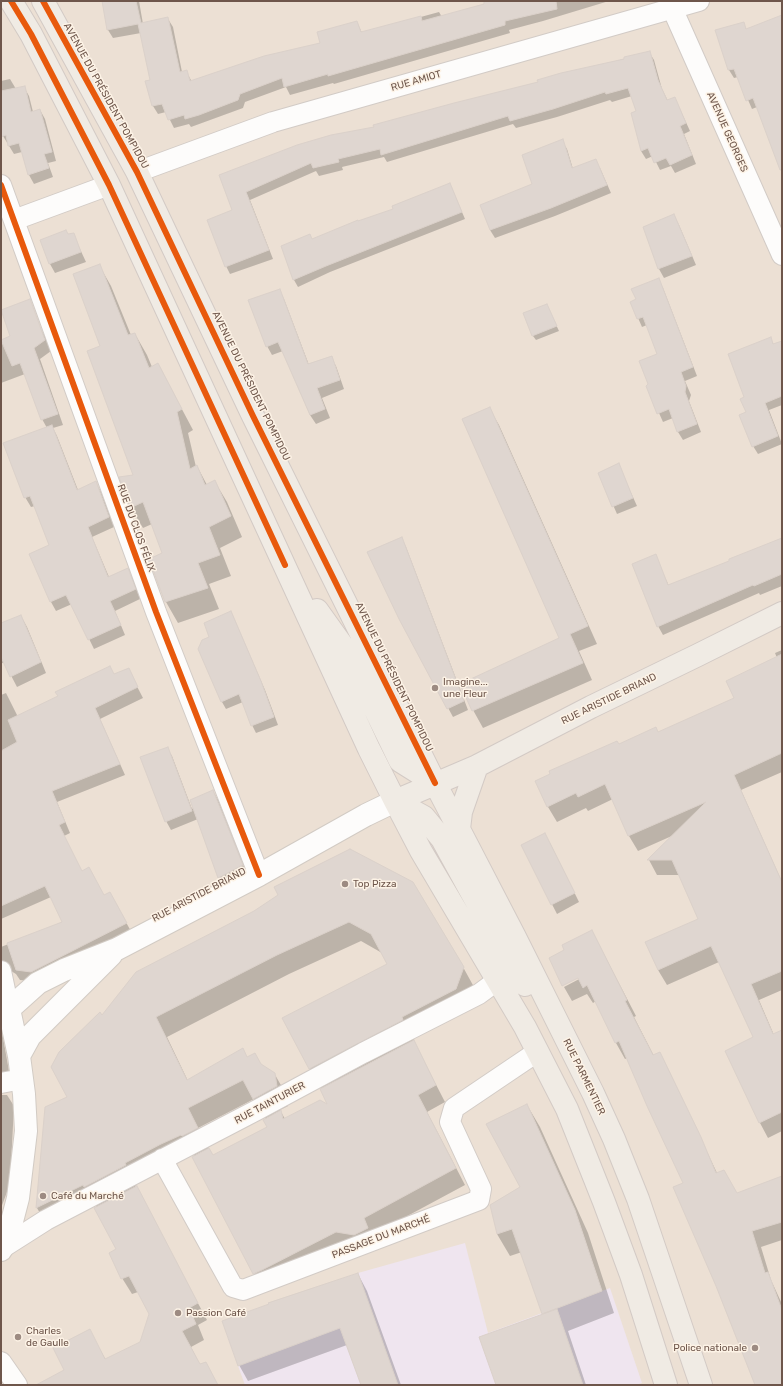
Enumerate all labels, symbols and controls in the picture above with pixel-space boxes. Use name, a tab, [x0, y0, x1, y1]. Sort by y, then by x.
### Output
street label: AVENUE DU PRÉSIDENT POMPIDOU	[61, 21, 151, 171]
street label: RUE AMIOT	[389, 68, 443, 94]
street label: AVENUE GEORGES	[704, 90, 750, 174]
street label: AVENUE DU PRÉSIDENT POMPIDOU	[210, 309, 292, 463]
street label: RUE DU CLOS FÉLIX	[115, 482, 157, 574]
street label: AVENUE DU PRÉSIDENT POMPIDOU	[353, 600, 435, 754]
street label: RUE ARISTIDE BRIAND	[559, 671, 659, 727]
place label: Imagine... une Fleur	[443, 676, 488, 700]
marker: Imagine... une Fleur	[430, 683, 440, 693]
street label: RUE ARISTIDE BRIAND	[150, 865, 248, 925]
place label: Top Pizza	[353, 878, 397, 890]
marker: Top Pizza	[340, 879, 350, 889]
street label: RUE PARMENTIER	[560, 1037, 608, 1117]
street label: RUE TAINTURIER	[233, 1079, 307, 1127]
place label: Café du Marché	[51, 1190, 124, 1202]
marker: Café du Marché	[38, 1191, 48, 1201]
street label: PASSAGE DU MARCHÉ	[330, 1213, 432, 1261]
place label: Passion Café	[186, 1307, 246, 1319]
marker: Passion Café	[173, 1308, 183, 1318]
place label: Charles de Gaulle	[26, 1325, 69, 1348]
marker: Charles de Gaulle	[13, 1332, 23, 1342]
place label: Police nationale	[673, 1342, 747, 1354]
marker: Police nationale	[750, 1343, 760, 1353]

